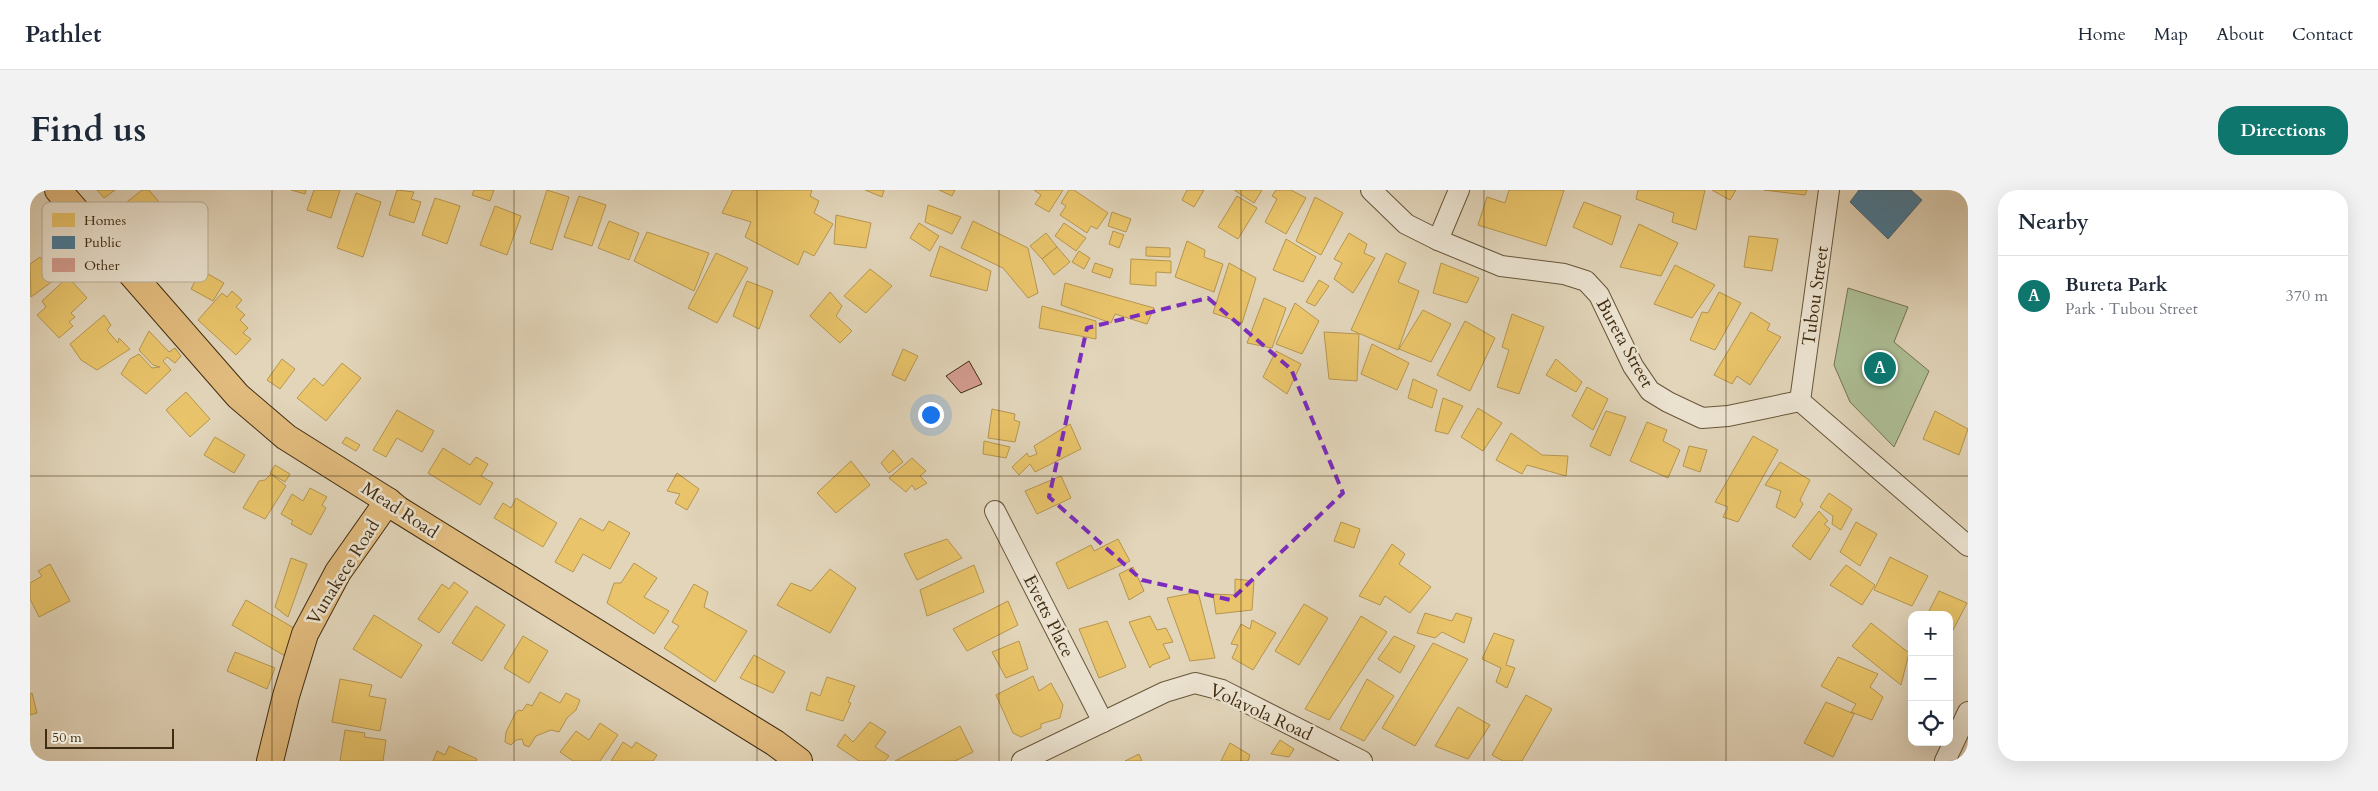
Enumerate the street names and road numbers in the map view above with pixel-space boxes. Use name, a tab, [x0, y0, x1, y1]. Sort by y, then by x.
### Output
street label: Tubou Street	[1796, 244, 1835, 348]
street label: Bureta Street	[1590, 294, 1660, 393]
street label: Mead Road	[356, 476, 443, 545]
street label: Vunakece Road	[301, 515, 386, 630]
street label: Evetts Place	[1017, 570, 1080, 662]
street label: Volavola Road	[1205, 678, 1317, 747]

